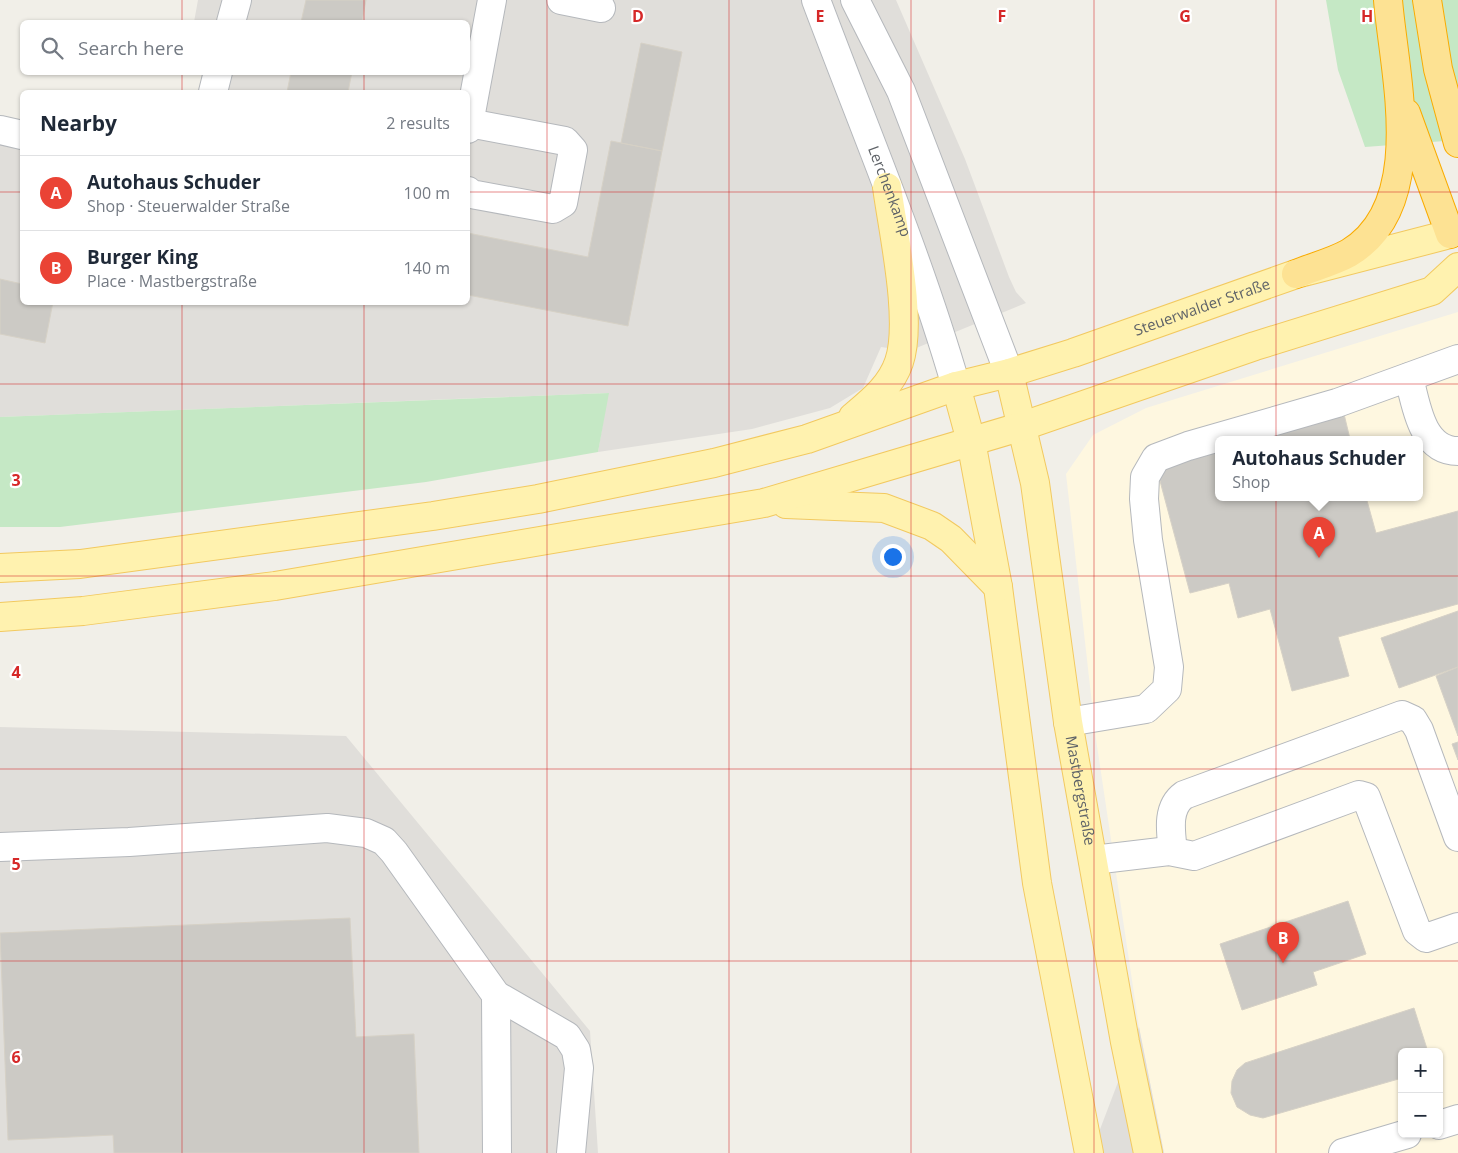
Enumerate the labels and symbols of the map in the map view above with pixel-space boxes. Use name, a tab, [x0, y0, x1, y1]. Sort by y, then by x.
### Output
text: D	[632, 5, 644, 27]
text: E	[816, 5, 825, 27]
text: F	[998, 5, 1006, 27]
text: G	[1179, 5, 1191, 27]
text: H	[1361, 5, 1373, 27]
street label: Lerchenkamp	[864, 143, 917, 239]
street label: Steuerwalder Straße	[1131, 273, 1272, 340]
text: 3	[11, 469, 21, 491]
pin: A	[1303, 517, 1335, 558]
your location	[880, 544, 906, 570]
text: 4	[11, 661, 21, 683]
street label: Mastbergstraße	[1062, 734, 1101, 847]
text: 5	[11, 853, 21, 875]
pin: B	[1267, 922, 1299, 963]
text: 6	[11, 1046, 21, 1068]

